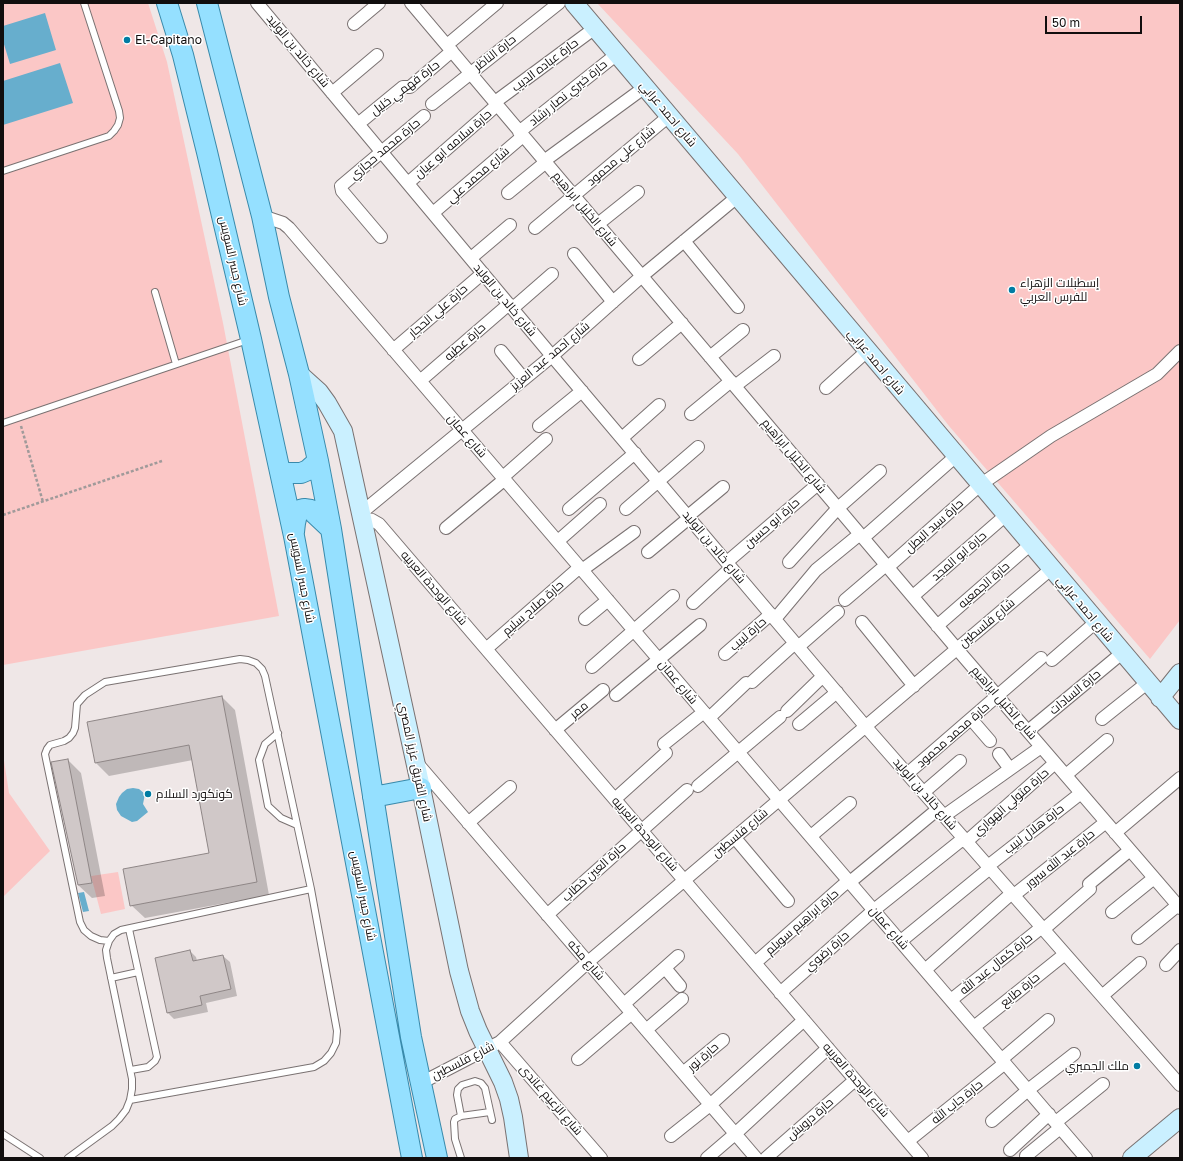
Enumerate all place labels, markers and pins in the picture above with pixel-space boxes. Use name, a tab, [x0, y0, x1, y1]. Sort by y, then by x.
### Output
place label: El-Capitano	[135, 33, 202, 47]
marker: El-Capitano	[122, 35, 132, 45]
place label: إسطبلات الزهراء للفرس العربي	[1020, 276, 1099, 304]
marker: إسطبلات الزهراء للفرس العربي	[1007, 285, 1017, 295]
place label: كونكورد السلام	[156, 787, 233, 801]
marker: كونكورد السلام	[143, 789, 153, 799]
place label: ملك الجمبري	[1065, 1059, 1129, 1073]
marker: ملك الجمبري	[1132, 1061, 1142, 1071]

